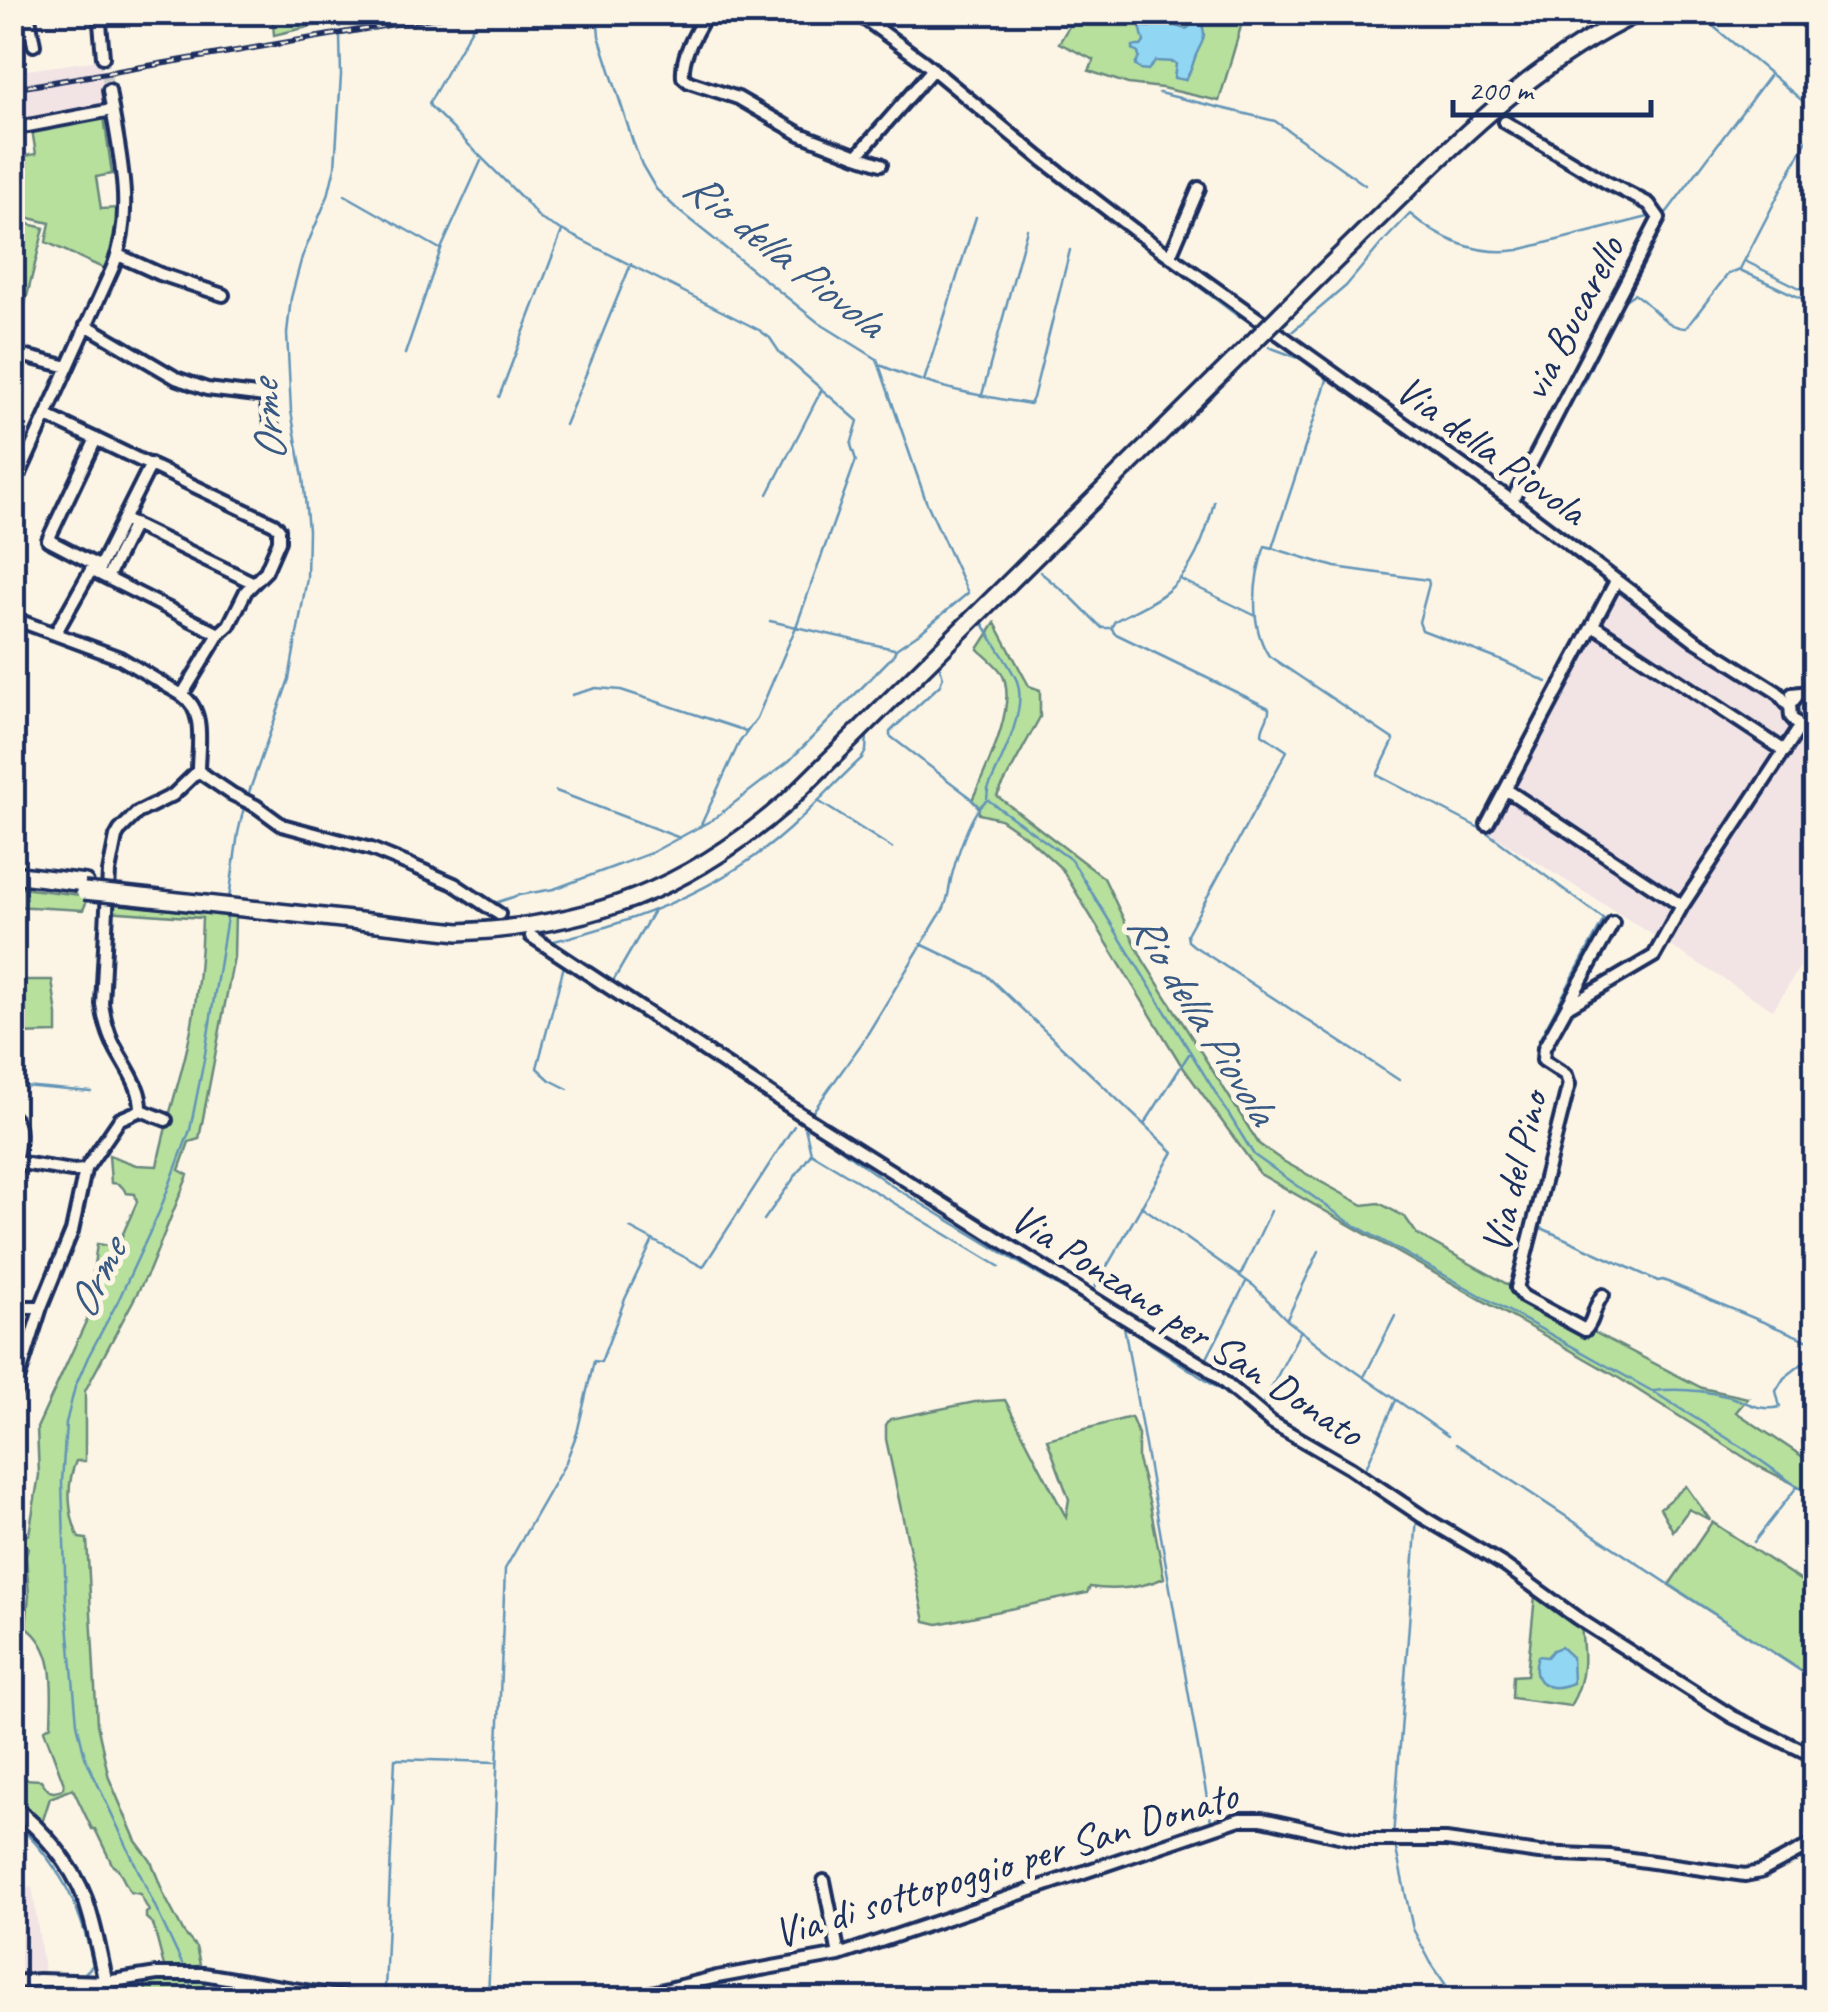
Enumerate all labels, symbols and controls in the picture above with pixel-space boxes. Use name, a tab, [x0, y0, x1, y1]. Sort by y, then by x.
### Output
scale bar	[1453, 55, 1650, 117]
text: 200 m	[1468, 71, 1535, 109]
water label: Rio della Piovola	[672, 158, 899, 353]
street label: via Bucarello	[1508, 226, 1637, 410]
street label: Via della Piovola	[1385, 363, 1600, 539]
water label: Orme	[234, 372, 300, 465]
water label: Rio della Piovola	[1115, 901, 1292, 1138]
street label: Via del Pino	[1469, 1082, 1561, 1259]
street label: Via Ponzano per San Donato	[1001, 1191, 1375, 1460]
water label: Orme	[53, 1224, 142, 1327]
street label: Via di sottopoggio per San Donato	[767, 1768, 1246, 1960]

